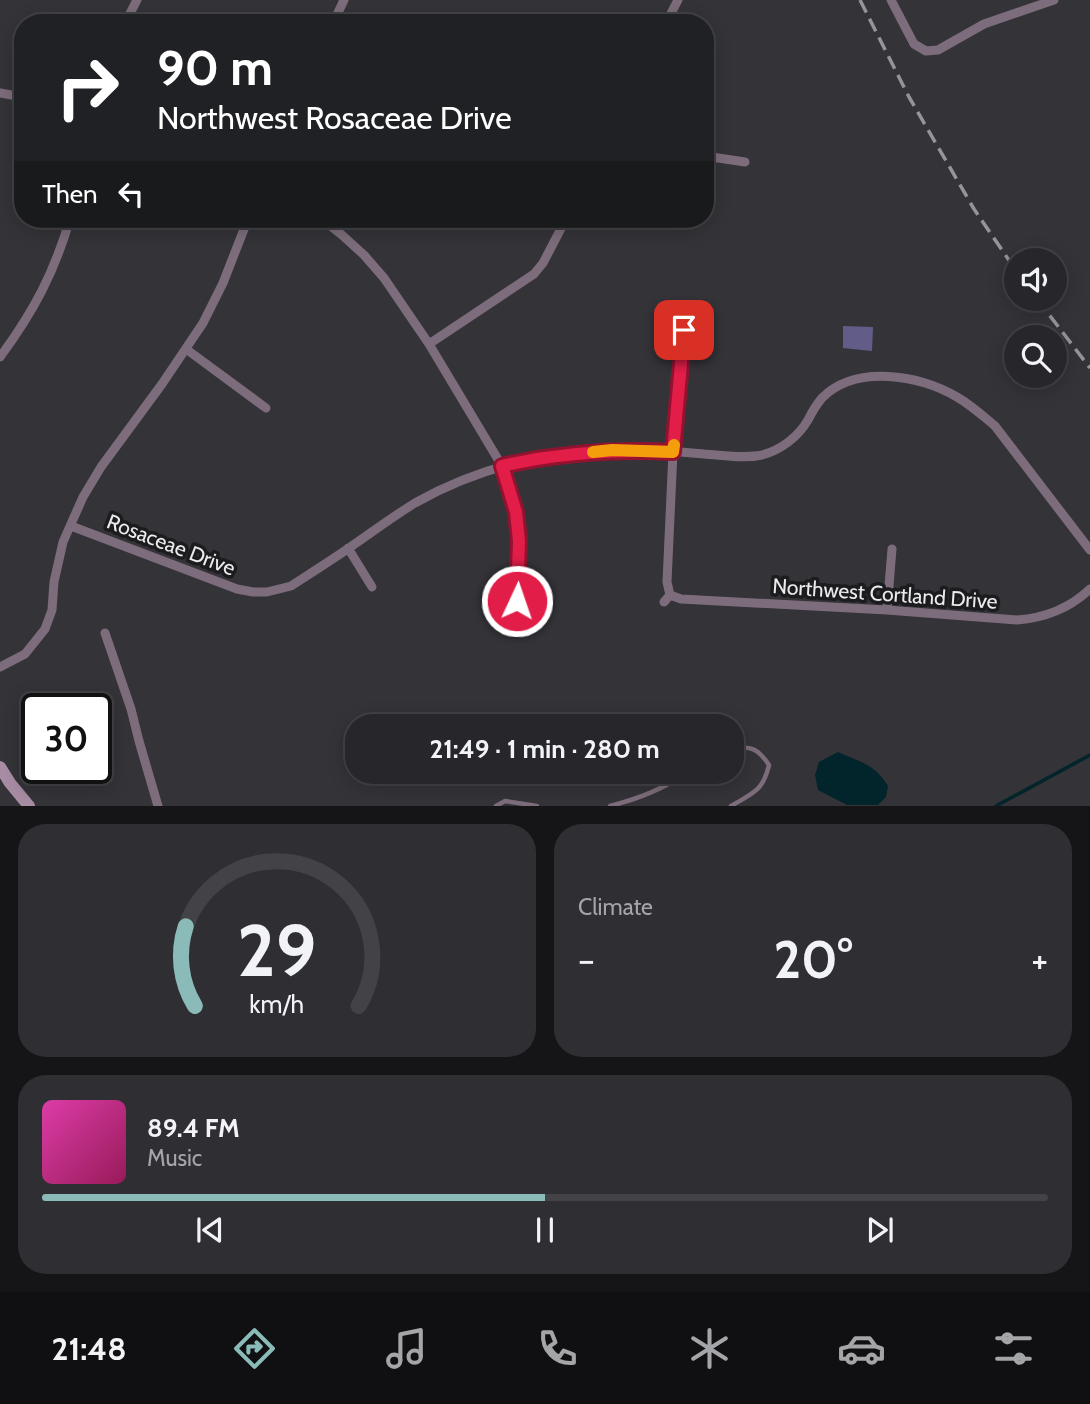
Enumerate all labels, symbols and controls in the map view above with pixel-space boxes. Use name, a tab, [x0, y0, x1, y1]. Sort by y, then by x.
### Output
text: 90 m	[157, 38, 273, 97]
icon: right	[42, 42, 133, 133]
text: Northwest Rosaceae Drive	[157, 98, 512, 137]
icon: left	[112, 175, 150, 213]
text: Then	[42, 178, 98, 210]
map controls	[1004, 248, 1067, 388]
button: sound	[1004, 248, 1067, 311]
pin	[654, 300, 714, 360]
icon: arrive	[665, 311, 703, 349]
button: search	[1004, 325, 1067, 388]
street label: Rosaceae Drive	[104, 509, 239, 581]
position arrow	[480, 564, 554, 638]
street label: Northwest Cortland Drive	[772, 573, 999, 614]
speed limit sign: 30	[21, 693, 112, 784]
text: 21:49 · 1 min · 280 m	[429, 733, 660, 765]
text: Climate	[578, 893, 653, 921]
text: 29	[237, 907, 317, 995]
text: 20°	[773, 928, 853, 991]
text: −	[578, 936, 595, 983]
text: +	[1031, 936, 1048, 983]
text: km/h	[250, 989, 304, 1019]
text: 89.4 FM	[147, 1112, 240, 1144]
text: Music	[147, 1144, 202, 1172]
icon: previous	[191, 1211, 229, 1249]
icon: pause	[526, 1211, 564, 1249]
icon: next	[861, 1211, 899, 1249]
icon: directions	[230, 1324, 279, 1373]
icon: music	[382, 1324, 431, 1373]
icon: phone	[533, 1324, 582, 1373]
icon: climate	[685, 1324, 734, 1373]
icon: car	[837, 1324, 886, 1373]
icon: filters	[989, 1324, 1038, 1373]
text: 21:48	[51, 1329, 127, 1368]

